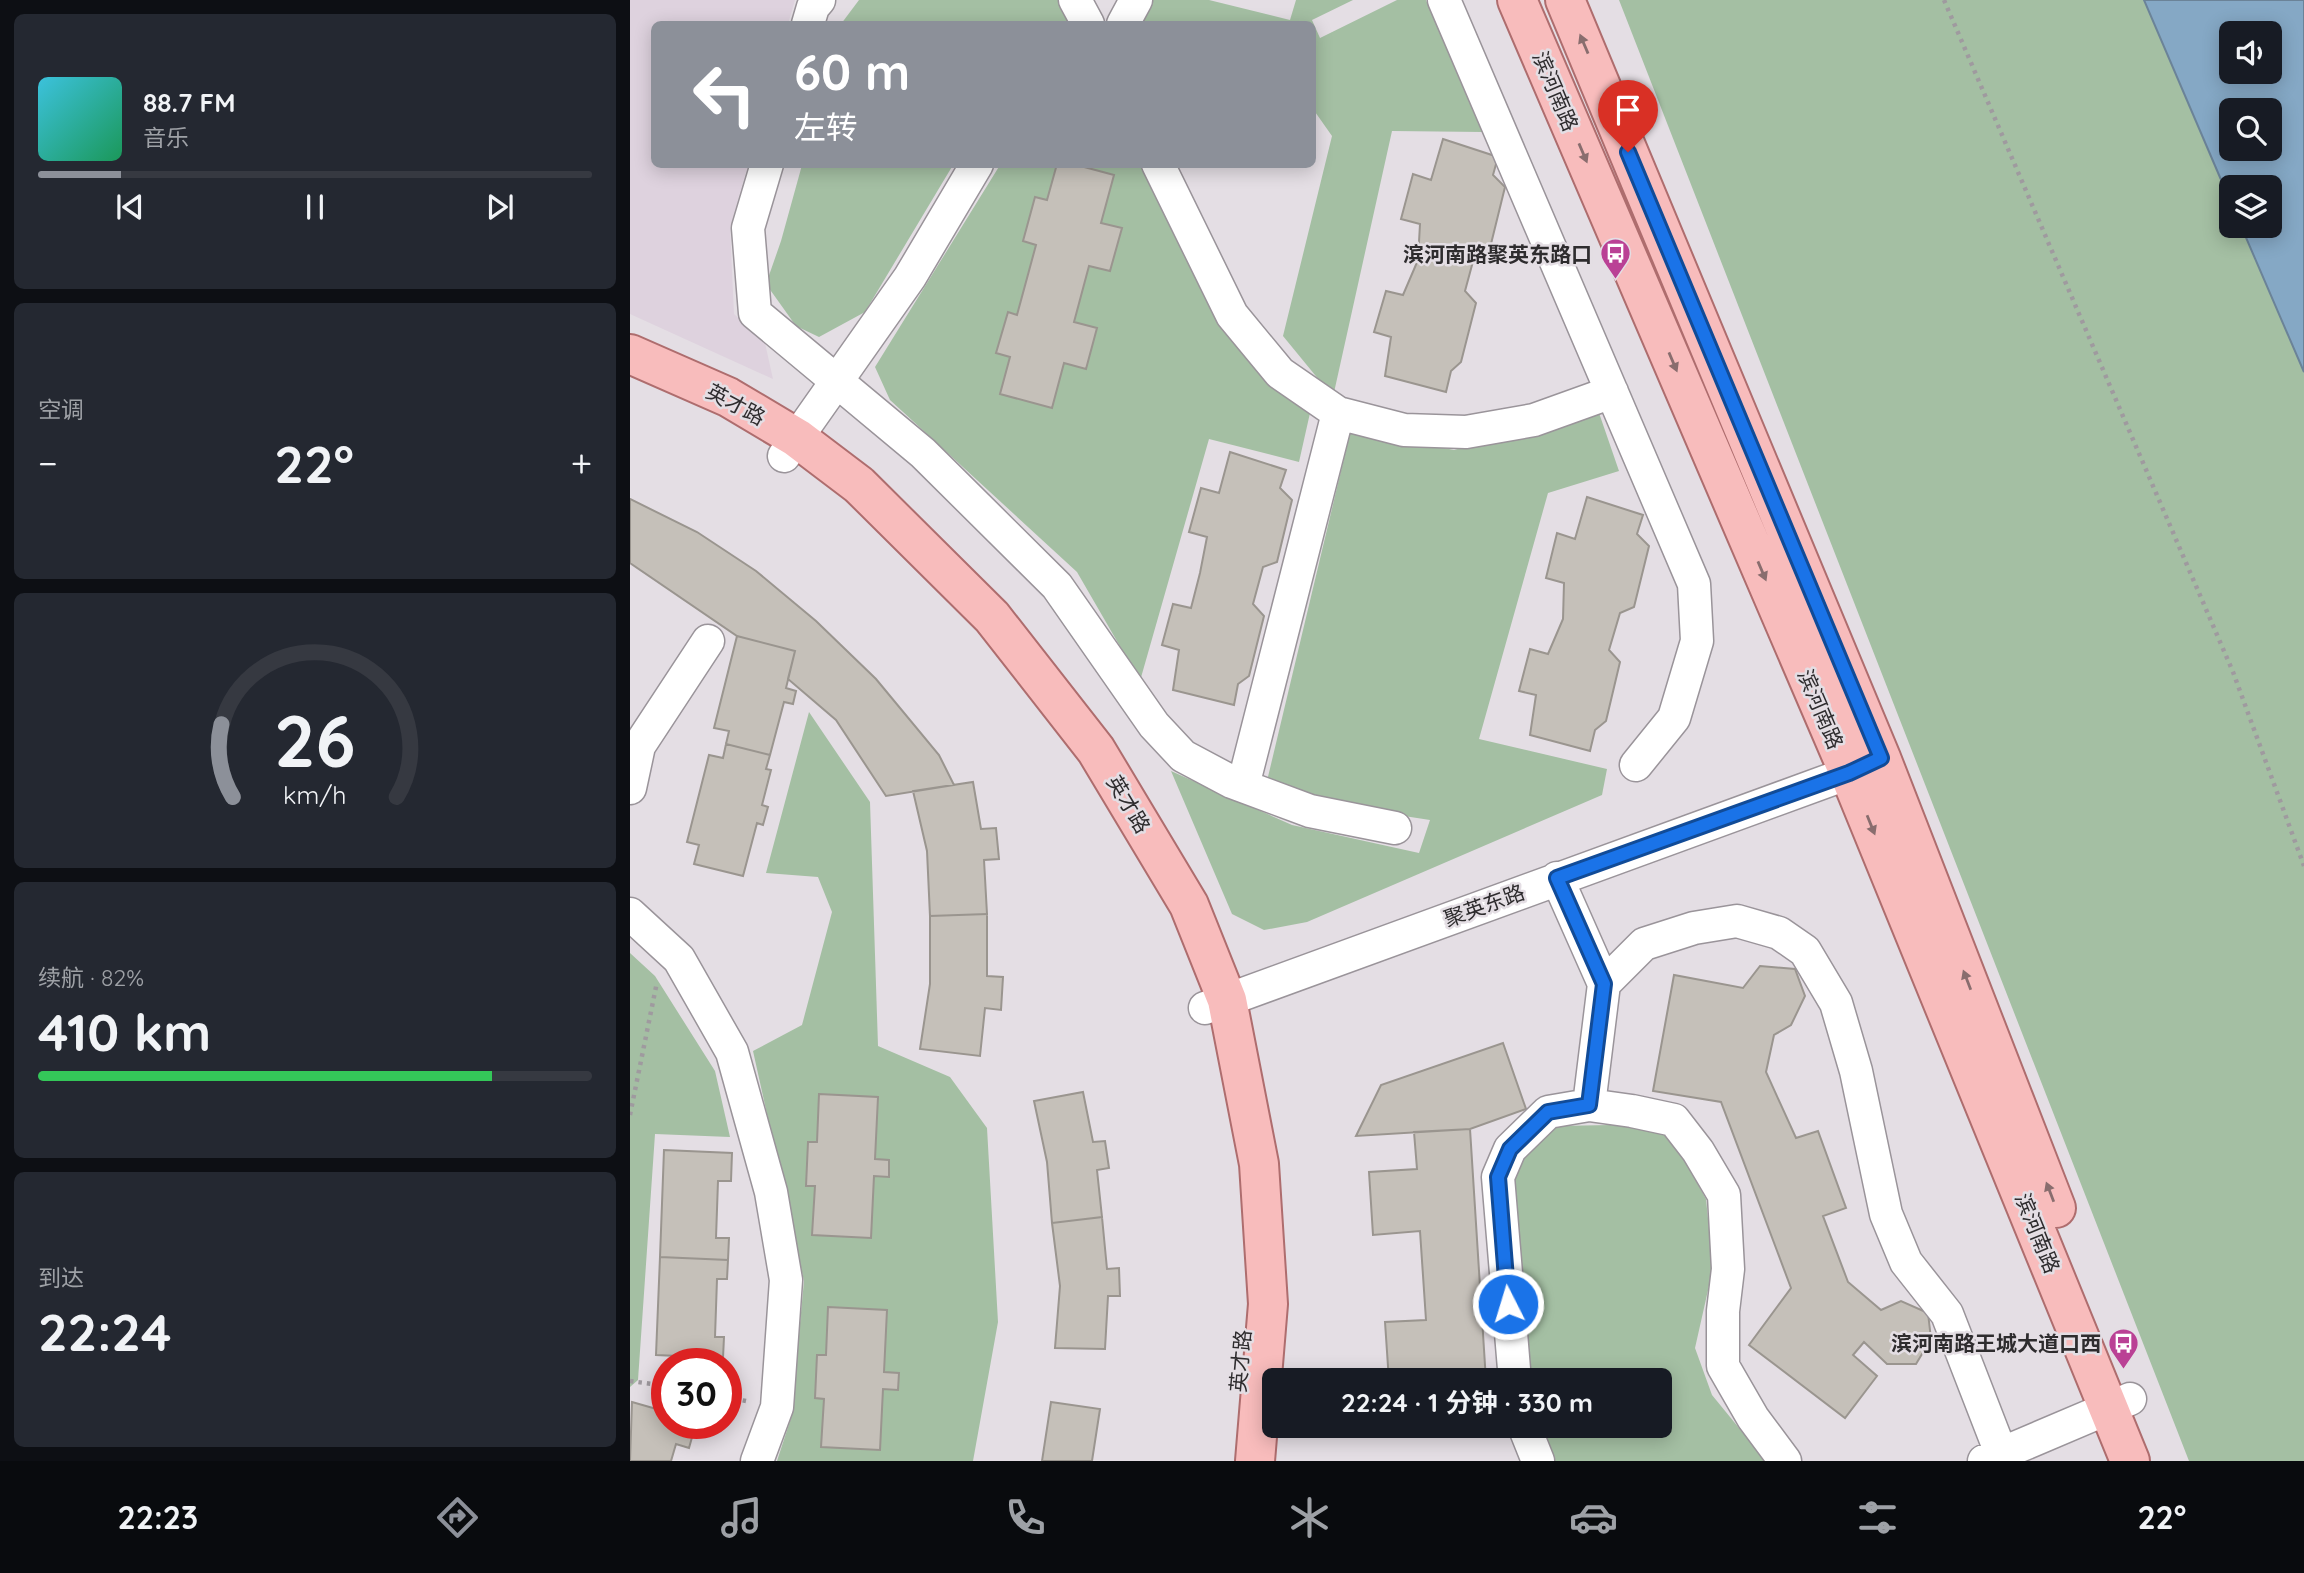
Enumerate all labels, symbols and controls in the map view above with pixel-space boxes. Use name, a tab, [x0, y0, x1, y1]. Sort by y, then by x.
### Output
map controls	[2219, 21, 2282, 238]
button: sound	[2219, 21, 2282, 84]
one-way arrow	[1578, 34, 1589, 55]
text: 60 m	[794, 41, 910, 102]
street label: 滨河南路	[1528, 47, 1584, 135]
icon: left	[679, 49, 770, 140]
pin	[1598, 80, 1658, 152]
text: 88.7 FM	[143, 86, 235, 119]
icon: arrive	[1609, 91, 1647, 129]
button: search	[2219, 98, 2282, 161]
text: 左转	[794, 107, 858, 147]
text: 音乐	[143, 123, 189, 152]
one-way arrow	[1577, 143, 1589, 163]
button: layers	[2219, 175, 2282, 238]
icon: previous	[111, 188, 149, 226]
icon: pause	[296, 188, 334, 226]
icon: next	[481, 188, 519, 226]
bus stop icon: 滨河南路聚英东路口	[1598, 237, 1632, 281]
place label: 滨河南路聚英东路口	[1403, 241, 1592, 267]
one-way arrow	[1667, 352, 1678, 373]
street label: 英才路	[702, 378, 770, 430]
text: 空调	[38, 395, 84, 424]
text: 22°	[274, 431, 354, 496]
text: −	[38, 439, 58, 487]
text: +	[571, 439, 592, 487]
one-way arrow	[1756, 561, 1768, 581]
street label: 滨河南路	[1793, 665, 1849, 753]
text: 26	[274, 694, 356, 785]
street label: 英才路	[1102, 770, 1156, 838]
text: km/h	[283, 778, 347, 809]
one-way arrow	[1865, 815, 1876, 836]
street label: 聚英东路	[1440, 878, 1528, 932]
text: 续航 · 82%	[38, 963, 144, 992]
one-way arrow	[1962, 970, 1973, 991]
text: 410 km	[38, 999, 211, 1064]
one-way arrow	[2044, 1182, 2055, 1203]
street label: 滨河南路	[2010, 1189, 2066, 1277]
text: 到达	[38, 1263, 84, 1292]
position arrow	[1471, 1267, 1545, 1341]
text: 22:24	[38, 1299, 172, 1364]
bus stop icon: 滨河南路王城大道口西	[2107, 1326, 2141, 1370]
street label: 英才路	[1224, 1328, 1256, 1394]
place label: 滨河南路王城大道口西	[1891, 1330, 2101, 1356]
speed limit sign: 30	[651, 1348, 742, 1439]
text: 22:24 · 1 分钟 · 330 m	[1341, 1386, 1593, 1419]
icon: directions	[433, 1493, 482, 1542]
icon: music	[717, 1493, 766, 1542]
icon: phone	[1001, 1493, 1050, 1542]
icon: climate	[1285, 1493, 1334, 1542]
icon: car	[1569, 1493, 1618, 1542]
icon: filters	[1853, 1493, 1902, 1542]
text: 22:23	[118, 1497, 198, 1537]
text: 22°	[2137, 1497, 2186, 1537]

